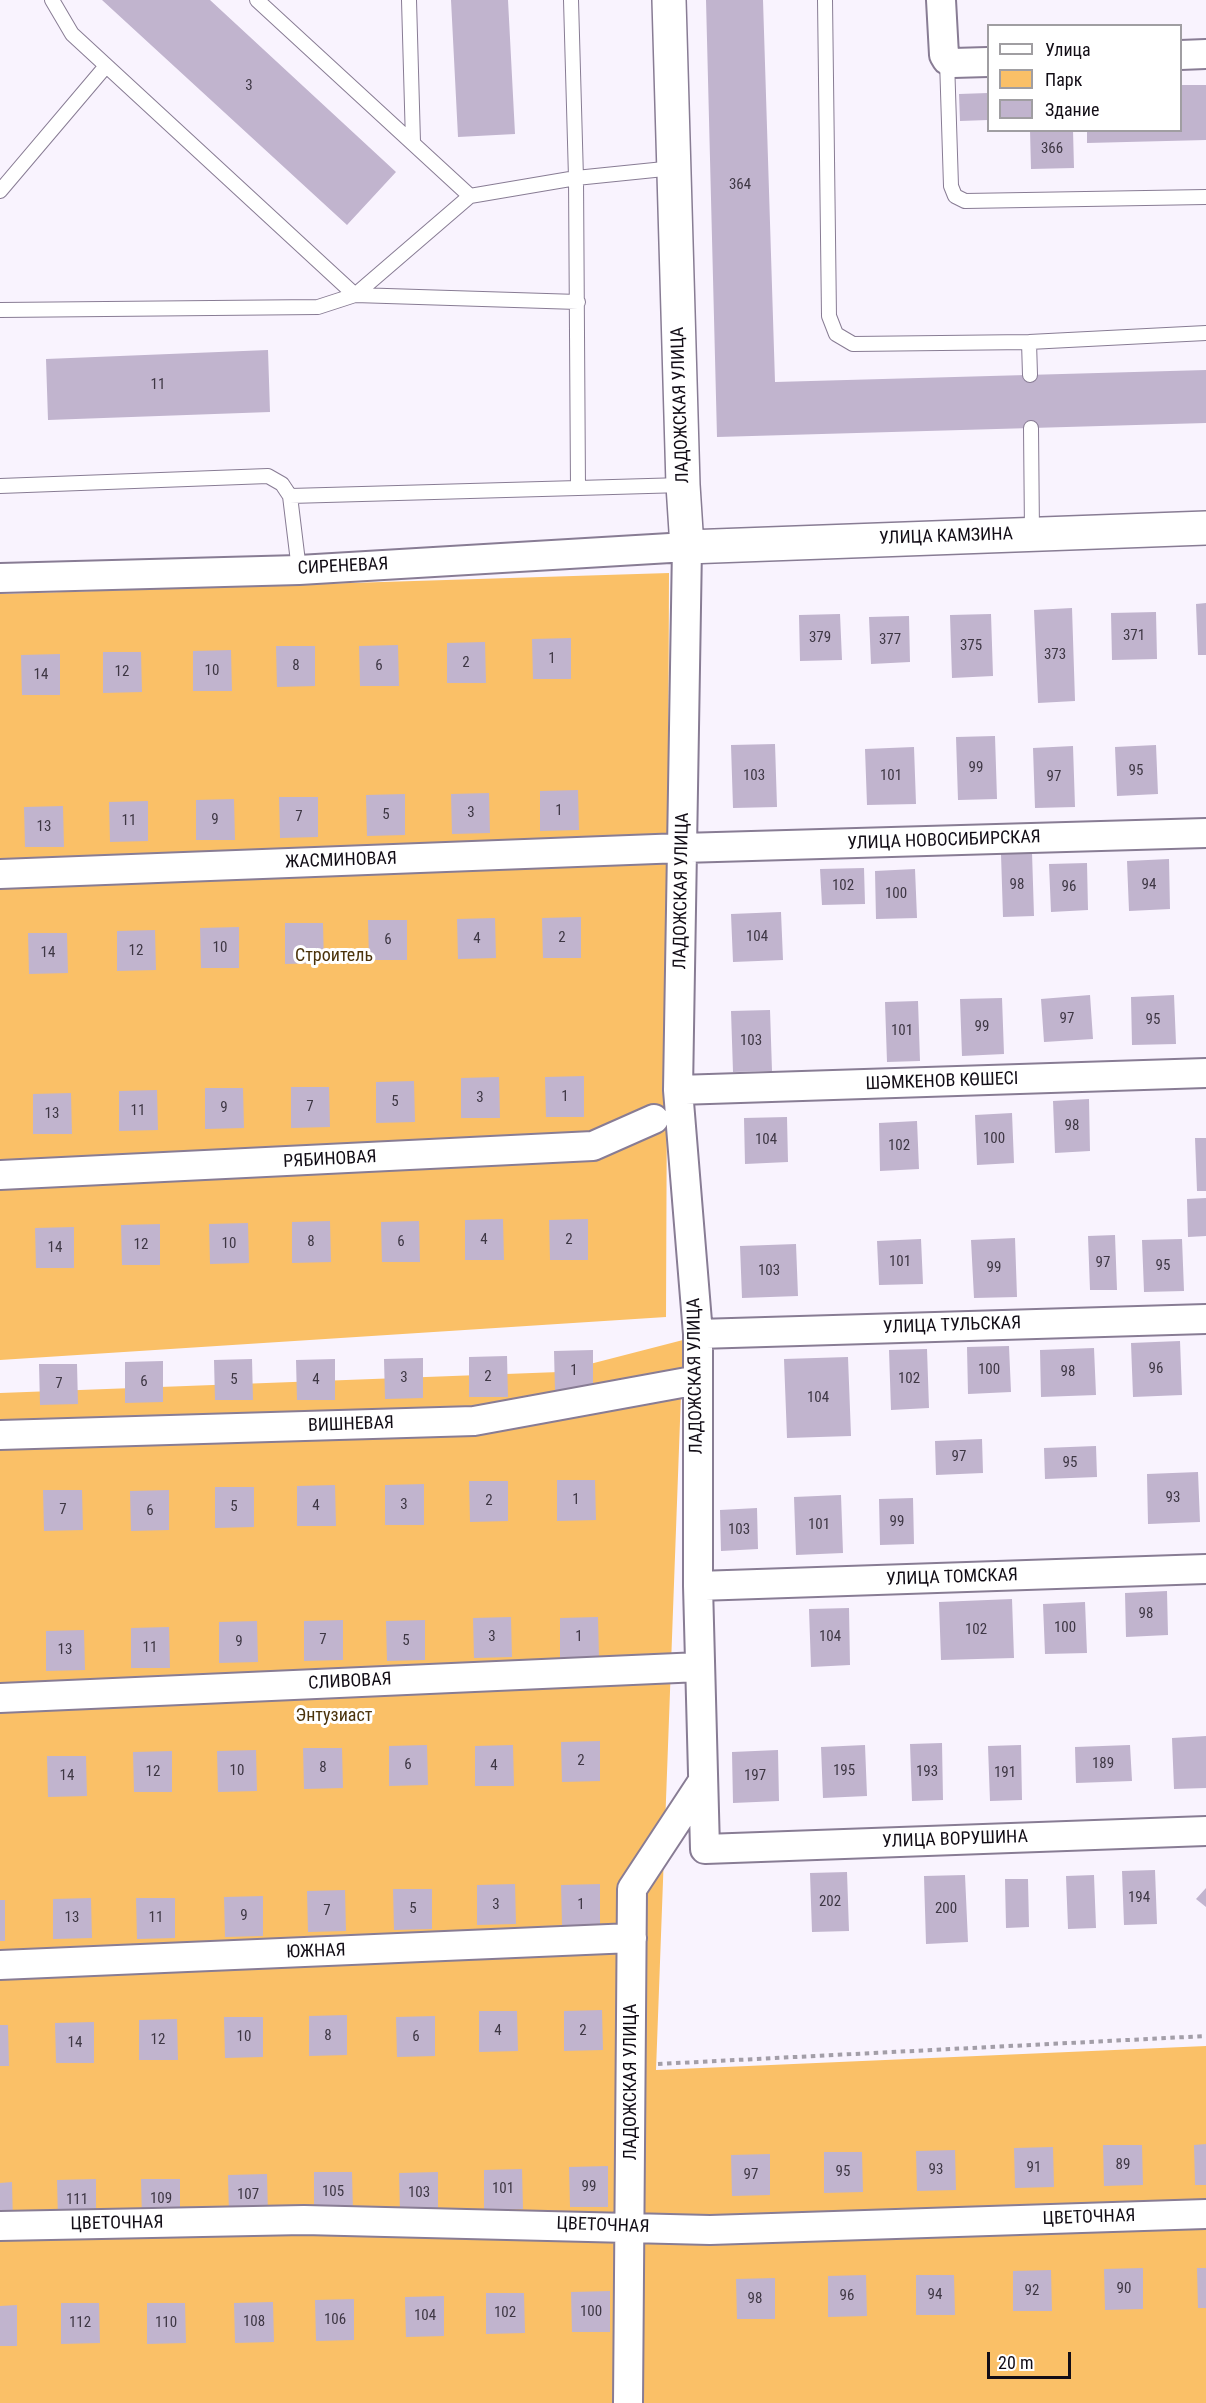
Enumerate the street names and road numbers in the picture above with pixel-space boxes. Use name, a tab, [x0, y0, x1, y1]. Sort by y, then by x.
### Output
street label: ЛАДОЖСКАЯ УЛИЦА	[667, 326, 695, 484]
street label: УЛИЦА КАМЗИНА	[879, 524, 1013, 550]
street label: СИРЕНЕВАЯ	[297, 554, 389, 580]
street label: ЛАДОЖСКАЯ УЛИЦА	[670, 812, 694, 970]
street label: УЛИЦА НОВОСИБИРСКАЯ	[847, 827, 1041, 855]
street label: ЖАСМИНОВАЯ	[285, 848, 397, 874]
street label: ШӘМКЕНОВ КӨШЕСІ	[865, 1069, 1019, 1095]
street label: РЯБИНОВАЯ	[283, 1147, 377, 1173]
street label: ЛАДОЖСКАЯ УЛИЦА	[684, 1297, 708, 1455]
street label: УЛИЦА ТУЛЬСКАЯ	[882, 1313, 1022, 1339]
street label: ВИШНЕВАЯ	[308, 1413, 394, 1437]
street label: УЛИЦА ТОМСКАЯ	[886, 1565, 1018, 1591]
street label: СЛИВОВАЯ	[308, 1669, 392, 1695]
street label: УЛИЦА ВОРУШИНА	[882, 1827, 1028, 1853]
street label: ЮЖНАЯ	[286, 1940, 346, 1964]
street label: ЛАДОЖСКАЯ УЛИЦА	[620, 2004, 642, 2160]
street label: ЦВЕТОЧНАЯ	[1042, 2206, 1136, 2230]
street label: ЦВЕТОЧНАЯ	[70, 2212, 164, 2236]
street label: ЦВЕТОЧНАЯ	[556, 2214, 650, 2238]

